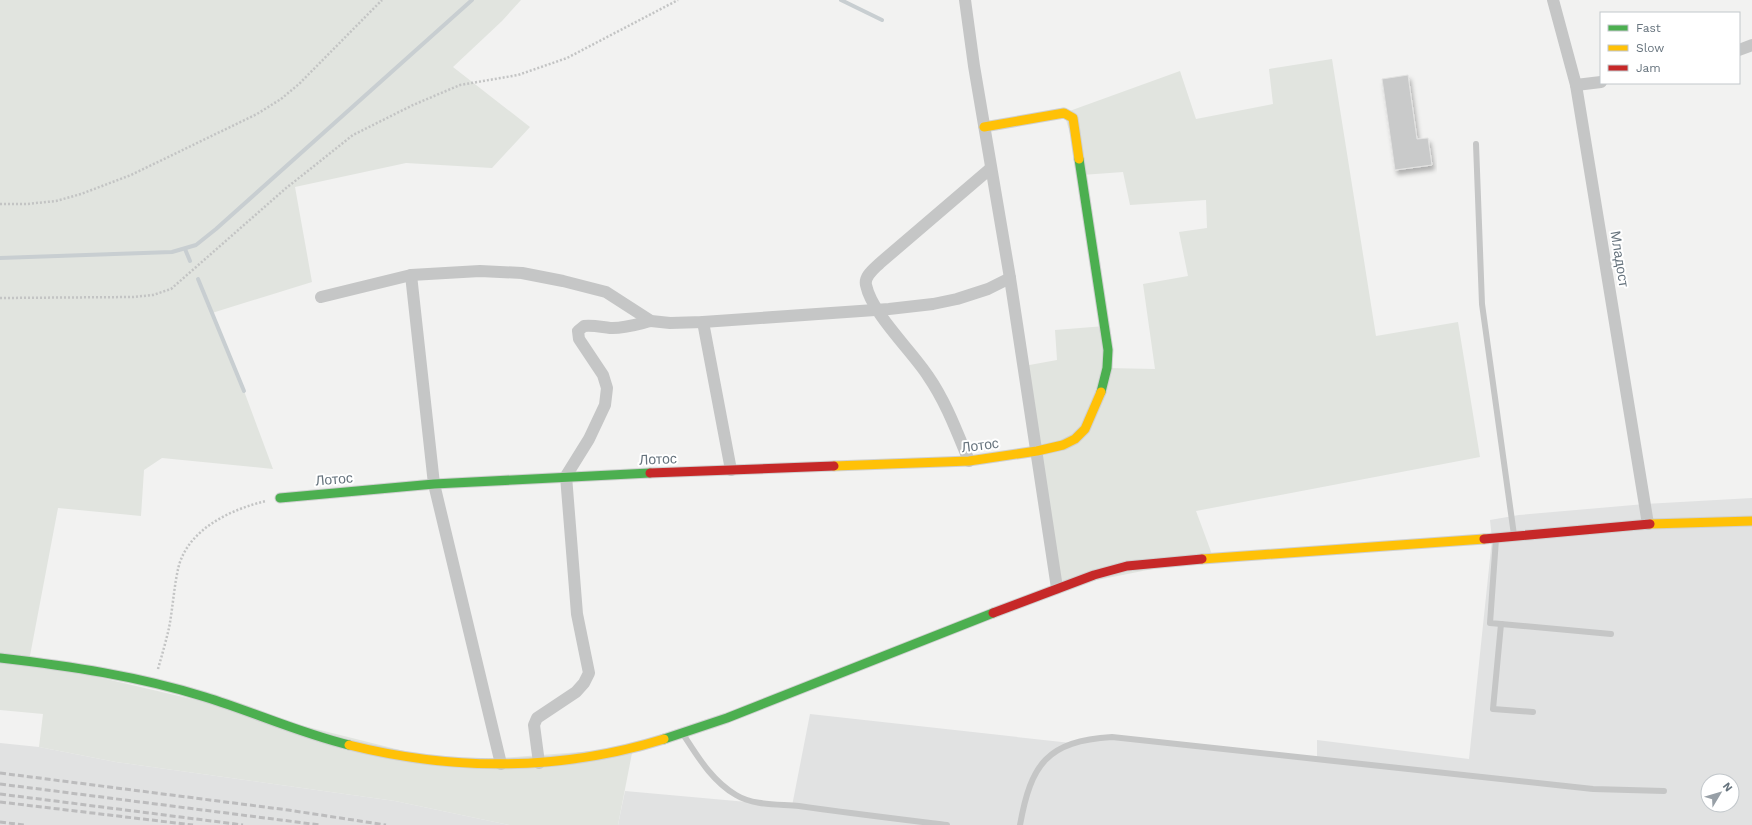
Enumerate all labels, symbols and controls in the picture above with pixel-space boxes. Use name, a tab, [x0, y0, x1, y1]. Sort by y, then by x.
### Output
legend	[1600, 12, 1740, 84]
text: Fast	[1636, 21, 1661, 35]
text: Slow	[1636, 41, 1664, 55]
text: Jam	[1636, 61, 1661, 75]
street label: Младост	[1608, 230, 1632, 289]
street label: Лотос	[960, 435, 1000, 455]
street label: Лотос	[639, 450, 677, 468]
street label: Лотос	[315, 469, 353, 489]
north arrow	[1700, 773, 1740, 813]
text: N	[1720, 780, 1735, 794]

